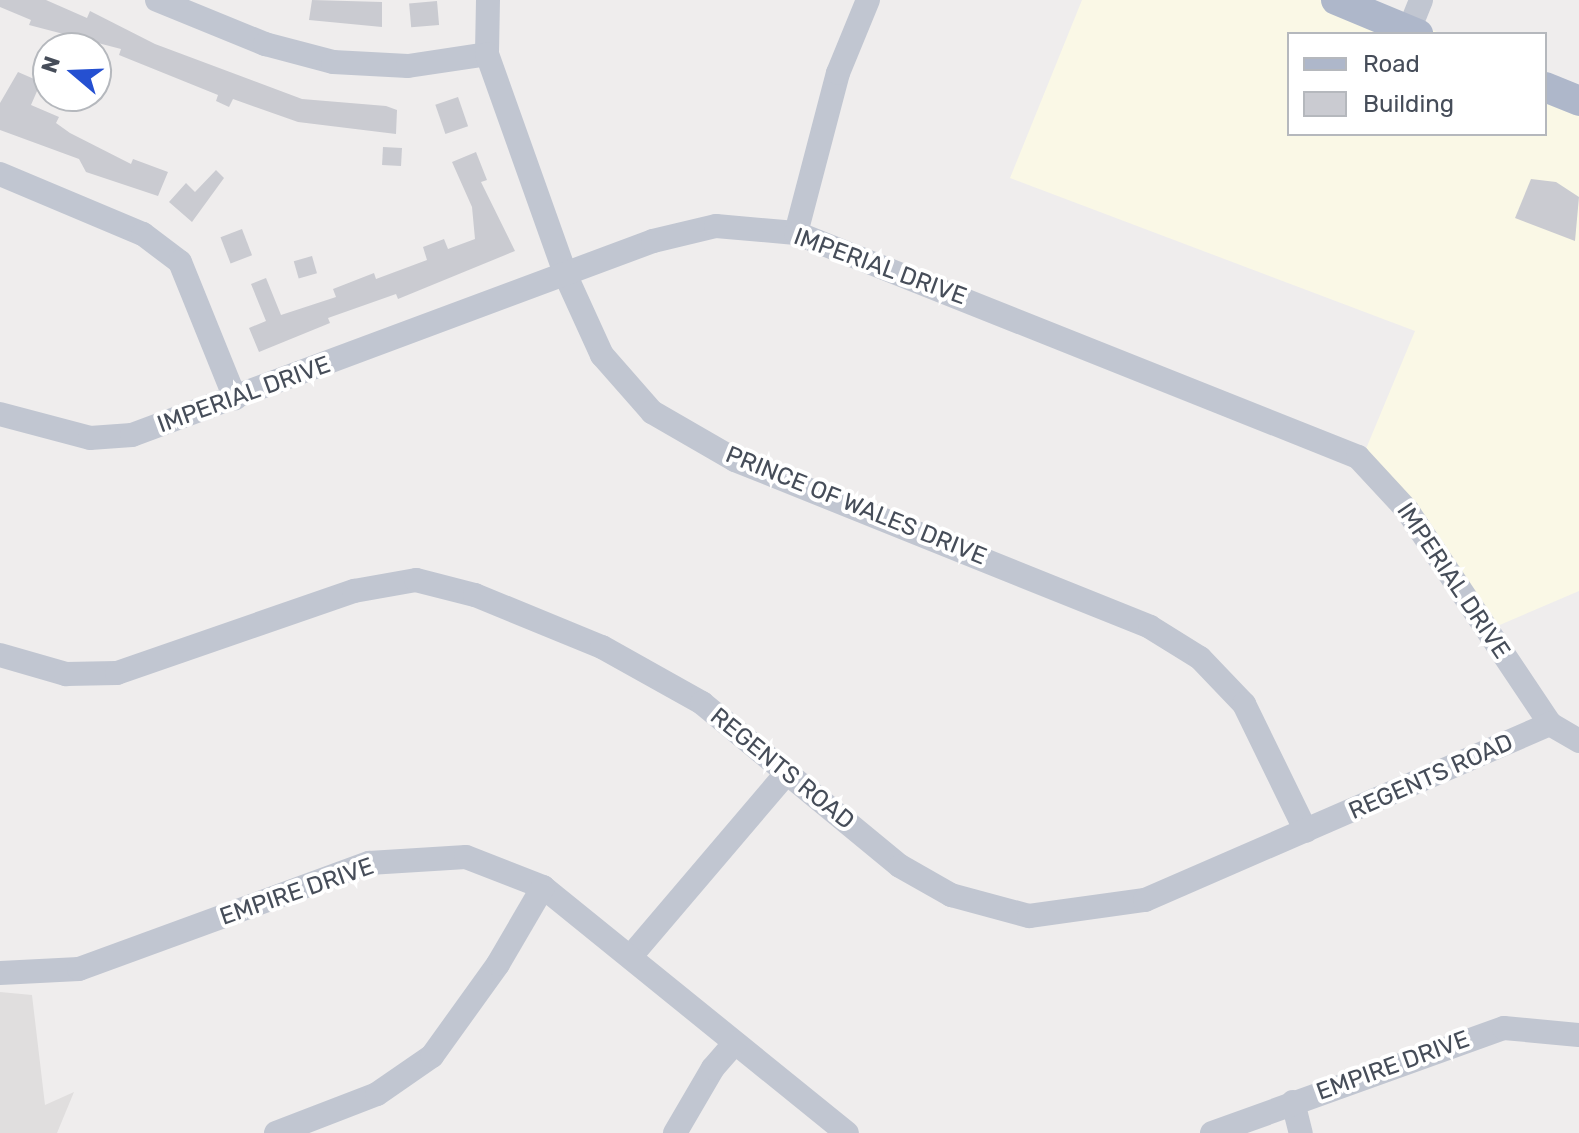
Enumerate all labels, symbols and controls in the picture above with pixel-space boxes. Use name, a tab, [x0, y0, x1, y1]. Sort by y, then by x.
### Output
north arrow	[32, 32, 112, 112]
legend	[1287, 32, 1547, 136]
text: Road	[1363, 50, 1420, 78]
text: N	[35, 53, 66, 77]
text: Building	[1363, 90, 1454, 118]
street label: IMPERIAL DRIVE	[789, 222, 971, 312]
street label: IMPERIAL DRIVE	[153, 350, 335, 440]
street label: PRINCE OF WALES DRIVE	[721, 440, 991, 572]
street label: IMPERIAL DRIVE	[1390, 497, 1516, 665]
street label: REGENTS ROAD	[704, 702, 860, 836]
street label: REGENTS ROAD	[1345, 728, 1517, 826]
street label: EMPIRE DRIVE	[216, 852, 378, 932]
street label: EMPIRE DRIVE	[1313, 1025, 1473, 1107]

